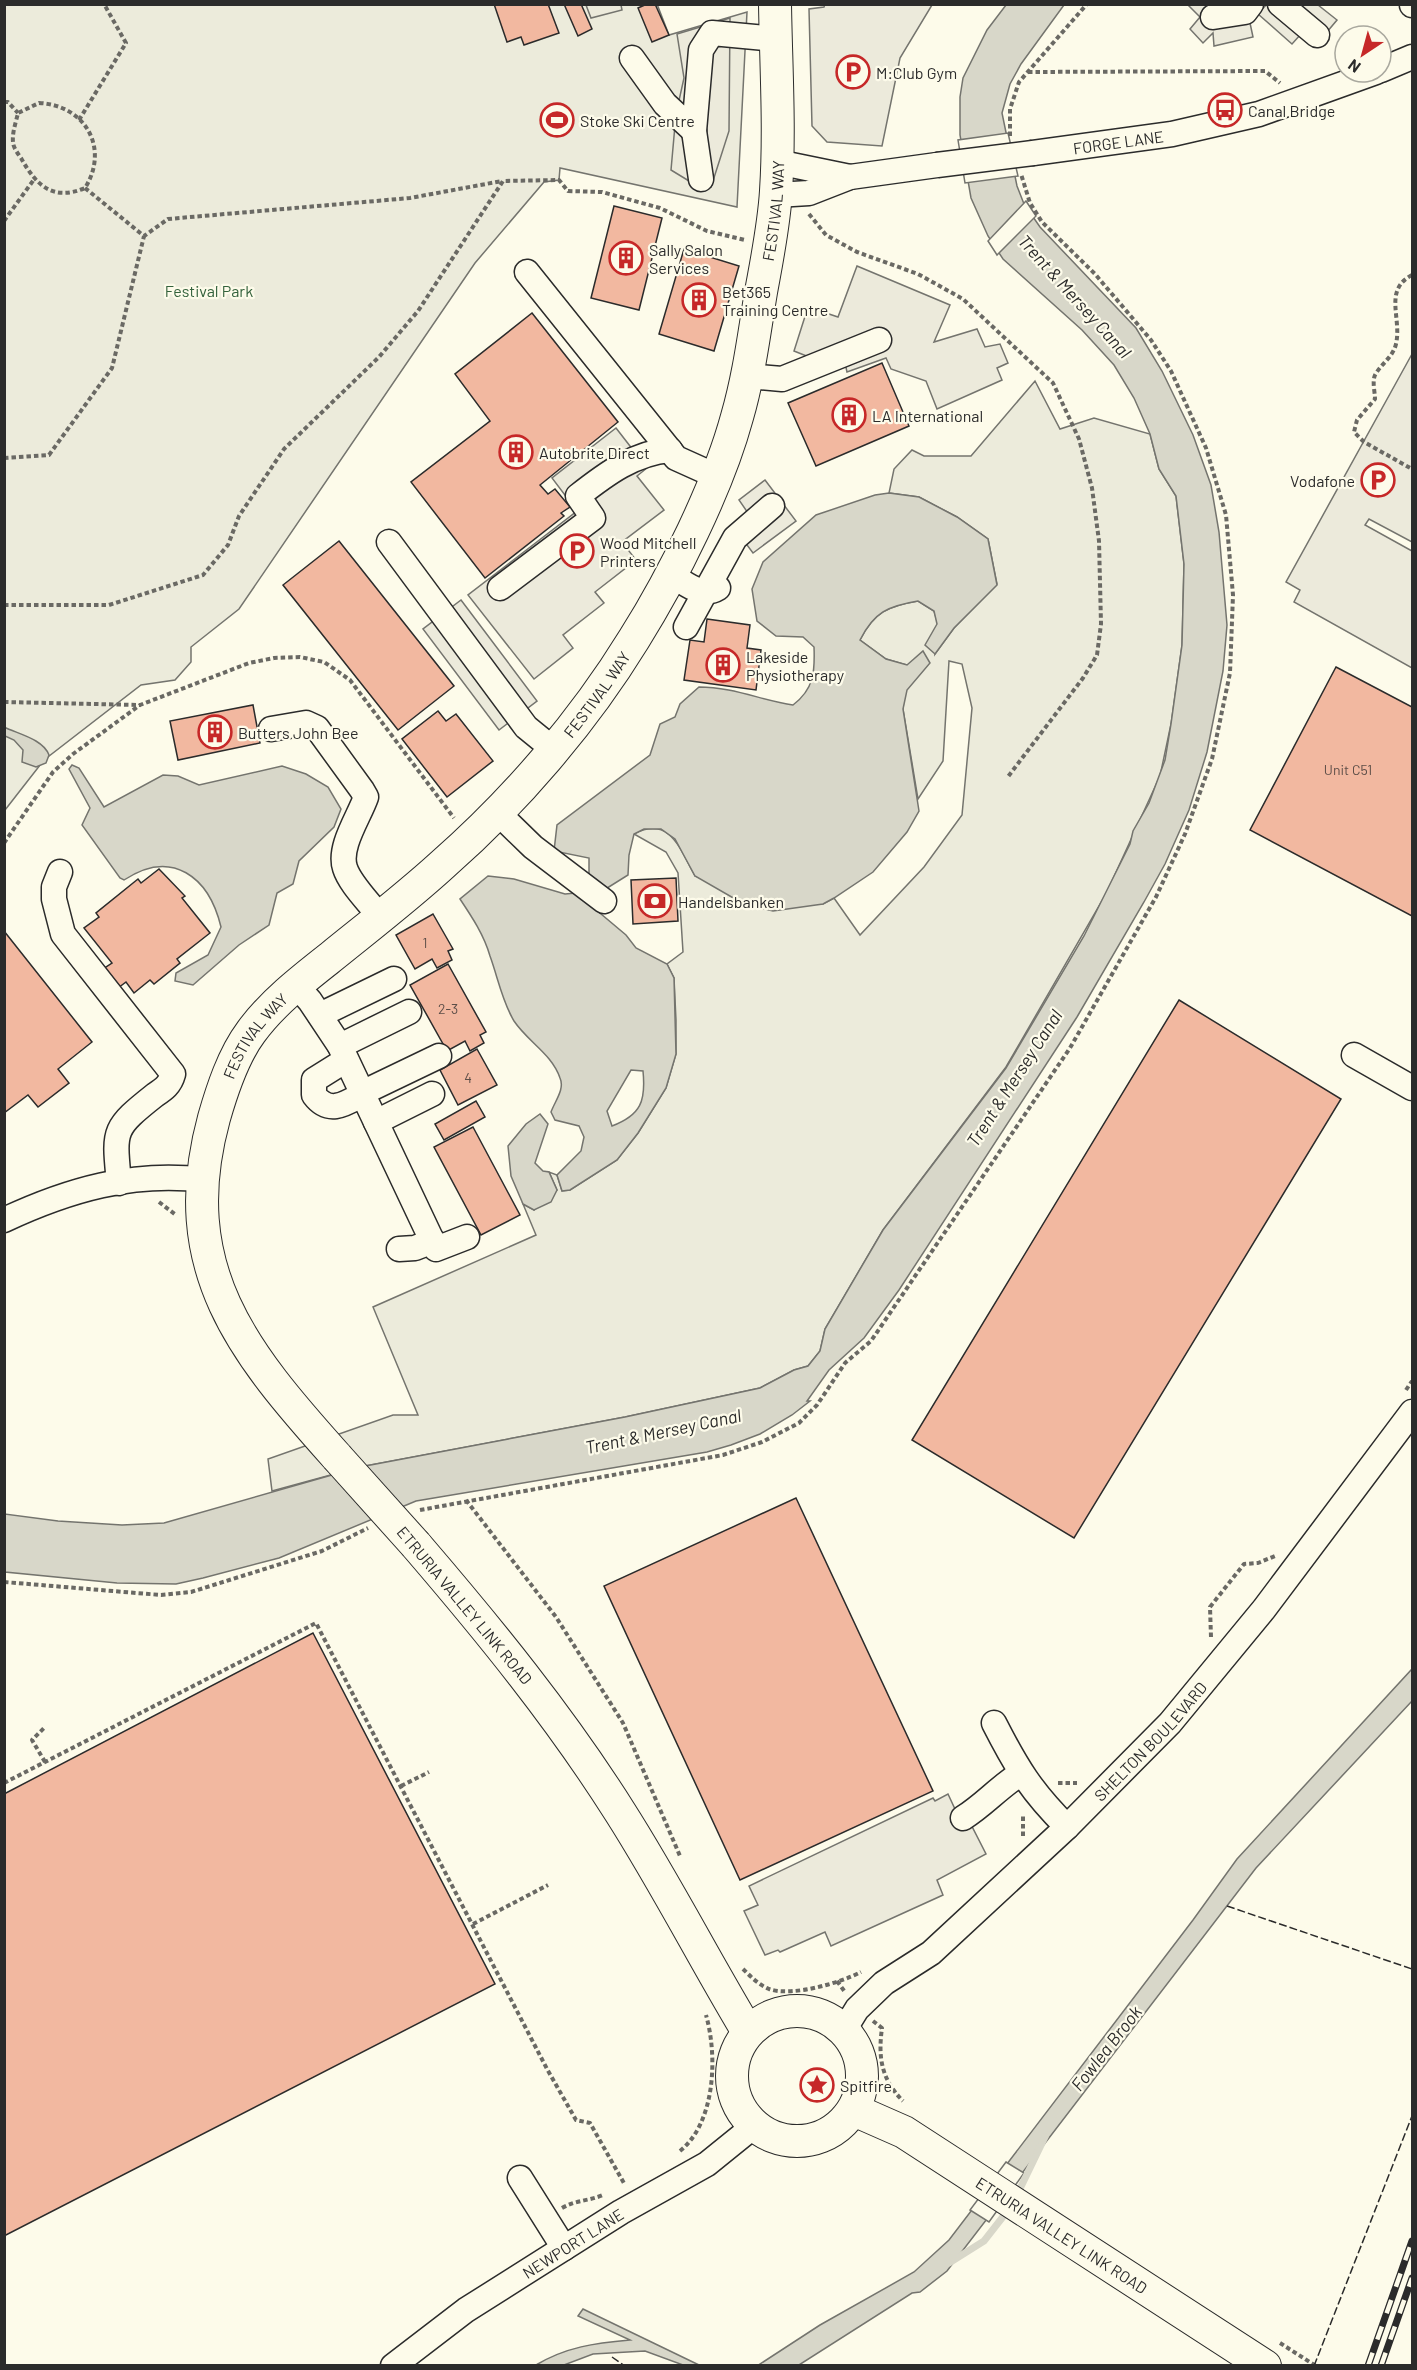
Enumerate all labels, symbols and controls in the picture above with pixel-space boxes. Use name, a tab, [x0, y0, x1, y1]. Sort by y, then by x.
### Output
north arrow	[1333, 24, 1393, 84]
parking icon: M:Club Gym	[835, 54, 871, 90]
text: N	[1344, 56, 1364, 77]
place label: M:Club Gym	[876, 63, 957, 82]
bus stop icon: Canal Bridge	[1207, 92, 1243, 128]
place label: Canal Bridge	[1248, 101, 1335, 120]
sports icon: Stoke Ski Centre	[539, 102, 575, 138]
place label: Stoke Ski Centre	[580, 111, 695, 130]
street label: FORGE LANE	[1072, 126, 1165, 157]
street label: FESTIVAL WAY	[757, 160, 787, 262]
water label: Trent & Mersey Canal	[1014, 230, 1136, 362]
building icon: Sally Salon Services	[608, 240, 644, 276]
place label: Sally Salon Services	[649, 240, 723, 277]
park label: Festival Park	[165, 281, 253, 300]
building icon: Bet365 Training Centre	[681, 282, 717, 318]
place label: Bet365 Training Centre	[722, 282, 828, 319]
building icon: LA International	[831, 397, 867, 433]
place label: LA International	[872, 406, 983, 425]
building icon: Autobrite Direct	[498, 434, 534, 470]
place label: Autobrite Direct	[539, 443, 650, 462]
parking icon: Vodafone	[1360, 462, 1396, 498]
place label: Vodafone	[1290, 471, 1355, 490]
parking icon: Wood Mitchell Printers	[559, 533, 595, 569]
place label: Wood Mitchell Printers	[600, 533, 696, 570]
street label: FESTIVAL WAY	[559, 647, 633, 741]
building icon: Lakeside Physiotherapy	[705, 647, 741, 683]
place label: Lakeside Physiotherapy	[746, 647, 845, 684]
building icon: Butters John Bee	[197, 714, 233, 750]
place label: Butters John Bee	[238, 723, 358, 742]
house number: Unit C51	[1324, 761, 1372, 778]
bank icon: Handelsbanken	[637, 883, 673, 919]
place label: Handelsbanken	[678, 892, 784, 911]
house number: 1	[423, 934, 427, 951]
street label: FESTIVAL WAY	[218, 989, 291, 1081]
house number: 2-3	[438, 1000, 458, 1017]
water label: Trent & Mersey Canal	[962, 1005, 1066, 1151]
house number: 4	[464, 1069, 472, 1086]
water label: Trent & Mersey Canal	[583, 1404, 743, 1458]
street label: ETRURIA VALLEY LINK ROAD	[393, 1522, 537, 1688]
street label: SHELTON BOULEVARD	[1090, 1677, 1210, 1804]
water label: Fowlea Brook	[1066, 2001, 1146, 2095]
place icon: Spitfire	[799, 2067, 835, 2103]
place label: Spitfire	[840, 2076, 892, 2095]
street label: ETRURIA VALLEY LINK ROAD	[973, 2172, 1151, 2297]
street label: NEWPORT LANE	[519, 2204, 626, 2282]

